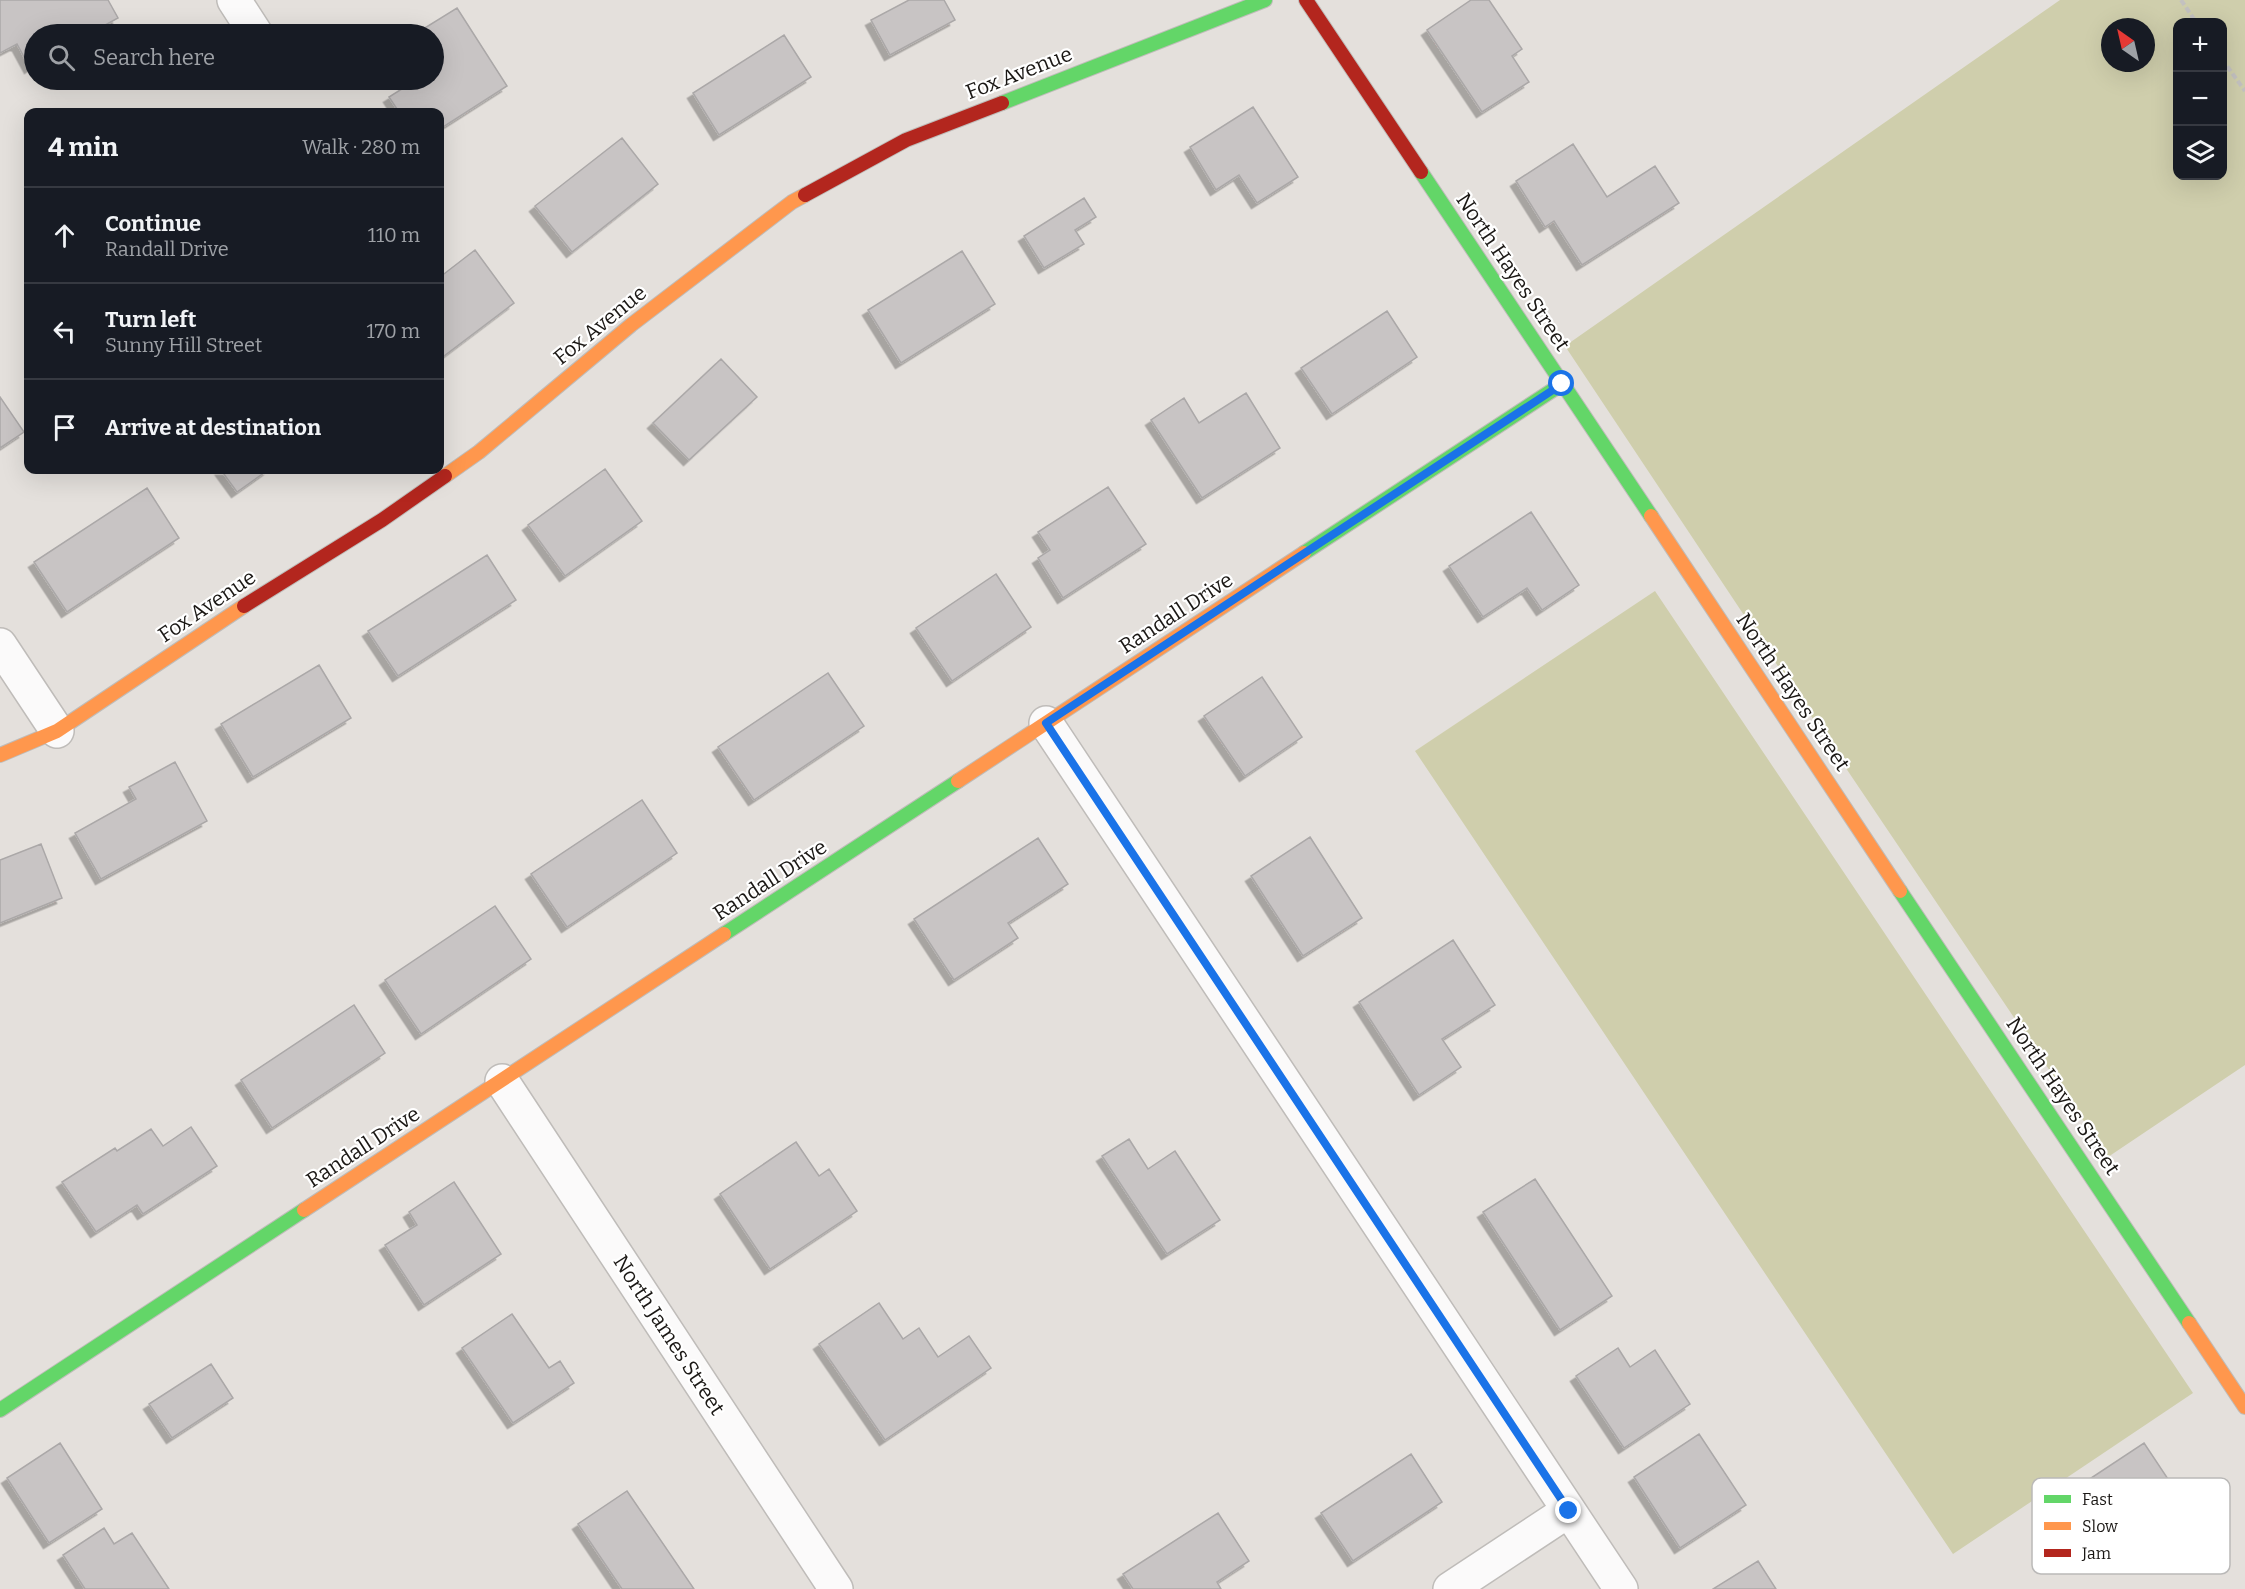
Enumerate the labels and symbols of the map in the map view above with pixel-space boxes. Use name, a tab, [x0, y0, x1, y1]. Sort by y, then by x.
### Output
north arrow	[2101, 18, 2155, 72]
street label: Fox Avenue	[962, 41, 1076, 105]
street label: North Hayes Street	[1450, 188, 1576, 356]
street label: Fox Avenue	[548, 280, 652, 370]
route start	[1548, 370, 1574, 396]
street label: Fox Avenue	[153, 564, 261, 648]
street label: Randall Drive	[1114, 567, 1238, 659]
street label: North Hayes Street	[1730, 608, 1856, 776]
street label: Randall Drive	[708, 834, 832, 926]
street label: North Hayes Street	[2000, 1012, 2126, 1180]
street label: Randall Drive	[301, 1101, 425, 1193]
street label: North James Street	[608, 1250, 731, 1420]
legend	[2032, 1478, 2230, 1574]
text: Fast	[2082, 1490, 2113, 1509]
route end	[1555, 1497, 1581, 1523]
text: Slow	[2082, 1517, 2118, 1536]
text: Jam	[2081, 1544, 2111, 1563]

